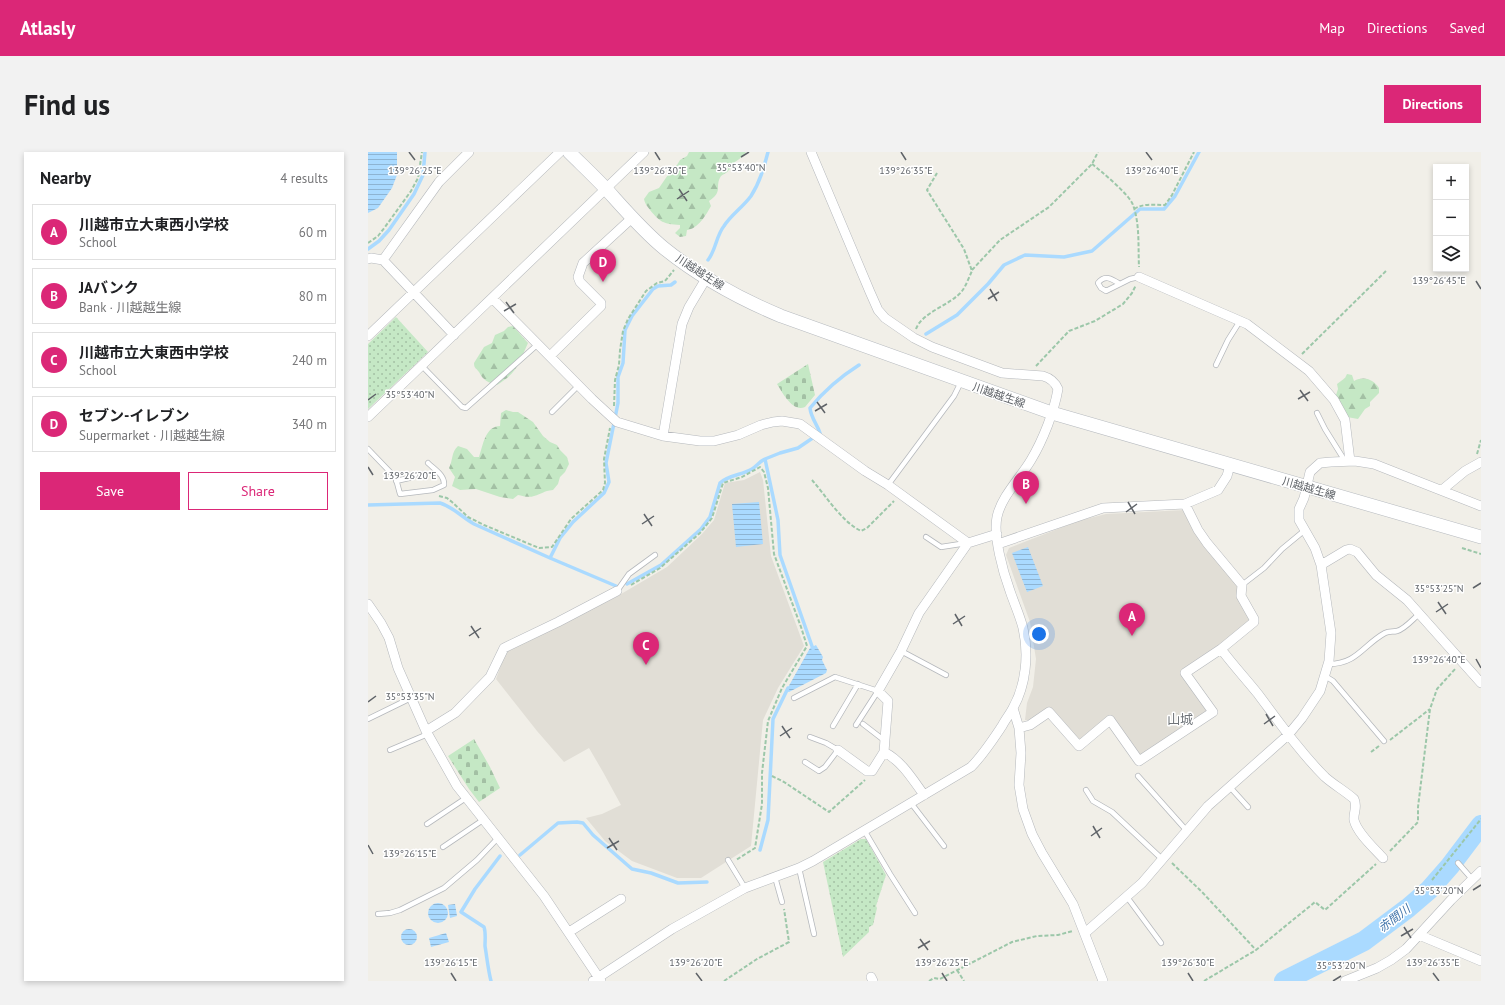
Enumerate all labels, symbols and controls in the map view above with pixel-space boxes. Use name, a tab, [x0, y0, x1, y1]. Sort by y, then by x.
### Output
text: Atlasly	[20, 16, 75, 40]
text: Map	[1319, 19, 1345, 37]
text: Directions	[1367, 19, 1427, 37]
text: Saved	[1449, 19, 1485, 37]
button: Directions	[1384, 85, 1481, 123]
text: Find us	[24, 86, 110, 123]
text: 35°53'40"N	[716, 161, 766, 174]
text: 139°26'25"E	[388, 164, 442, 177]
text: 139°26'30"E	[633, 164, 687, 177]
text: 139°26'35"E	[879, 164, 933, 177]
text: 139°26'40"E	[1125, 164, 1179, 177]
map controls	[1433, 164, 1469, 272]
button: +	[1433, 164, 1469, 200]
text: Nearby	[40, 167, 91, 189]
text: 4 results	[280, 170, 328, 187]
button: −	[1433, 200, 1469, 236]
text: 川越市立大東西小学校	[79, 215, 229, 234]
text: A	[50, 224, 58, 241]
text: 60 m	[299, 224, 327, 241]
text: School	[79, 234, 117, 251]
button: layers	[1433, 236, 1469, 272]
pin: D	[590, 249, 616, 282]
street label: 川越越生線	[673, 251, 727, 293]
text: 139°26'45"E	[1412, 274, 1466, 287]
text: JAバンク	[79, 278, 139, 297]
text: B	[50, 288, 58, 305]
text: 80 m	[299, 288, 327, 305]
text: Bank · 川越越生線	[79, 299, 181, 316]
text: 川越市立大東西中学校	[79, 343, 229, 362]
text: C	[50, 352, 58, 369]
text: 240 m	[292, 352, 327, 369]
text: School	[79, 362, 117, 379]
street label: 川越越生線	[971, 379, 1027, 411]
text: 35°53'40"N	[385, 388, 435, 401]
text: セブン-イレブン	[79, 406, 189, 425]
text: D	[50, 416, 58, 433]
text: 340 m	[292, 416, 327, 433]
text: Supermarket · 川越越生線	[79, 427, 225, 444]
text: 139°26'20"E	[383, 469, 437, 482]
pin: B	[1013, 471, 1039, 504]
button: Save	[40, 472, 180, 510]
button: Share	[188, 472, 328, 510]
street label: 川越越生線	[1281, 474, 1337, 502]
text: 35°53'25"N	[1414, 582, 1464, 595]
pin: A	[1119, 603, 1145, 636]
your location	[1029, 624, 1049, 644]
pin: C	[633, 632, 659, 665]
text: 139°26'40"E	[1412, 653, 1466, 666]
text: 35°53'35"N	[385, 690, 435, 703]
district label: 山城	[1167, 711, 1193, 728]
text: 139°26'15"E	[383, 847, 437, 860]
text: 35°53'20"N	[1414, 884, 1464, 897]
water label: 赤間川	[1375, 900, 1414, 935]
text: 139°26'15"E	[424, 956, 478, 969]
text: 139°26'20"E	[669, 956, 723, 969]
text: 139°26'25"E	[915, 956, 969, 969]
text: 139°26'30"E	[1161, 956, 1215, 969]
text: 139°26'35"E	[1406, 956, 1460, 969]
text: 35°53'20"N	[1316, 959, 1366, 972]

